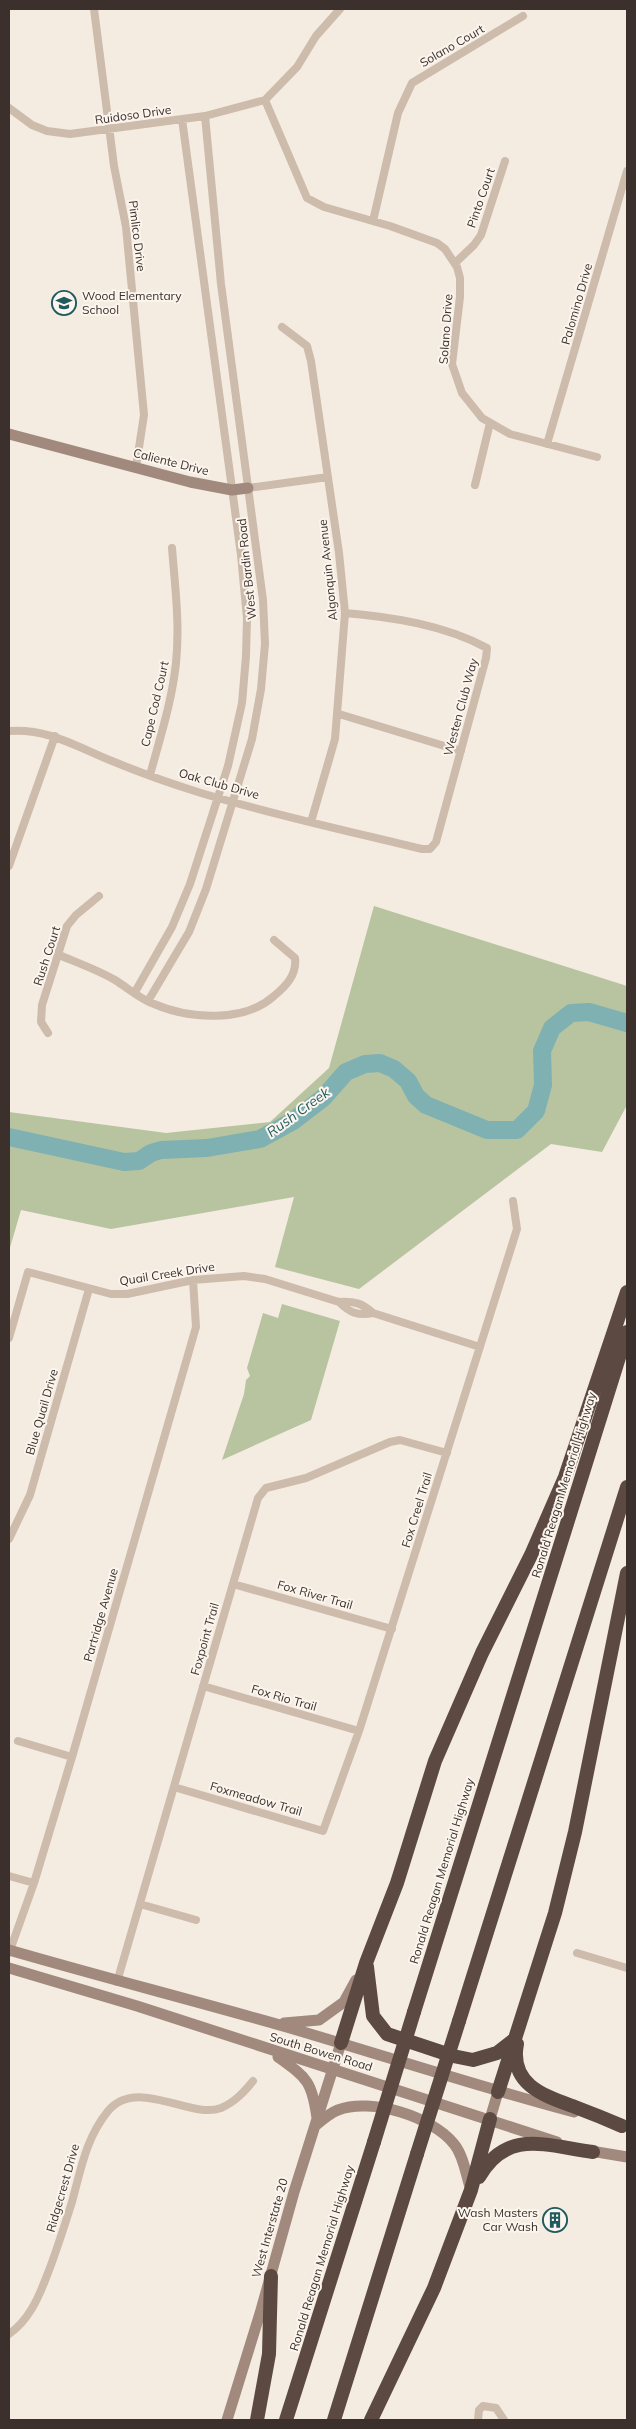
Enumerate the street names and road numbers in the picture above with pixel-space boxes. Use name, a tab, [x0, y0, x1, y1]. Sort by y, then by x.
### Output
street label: Solano Court	[417, 21, 487, 70]
street label: Ruidoso Drive	[94, 102, 172, 127]
street label: Pinto Court	[463, 166, 498, 230]
street label: Pimlico Drive	[126, 199, 149, 272]
street label: Palomino Drive	[558, 262, 595, 346]
street label: Solano Drive	[436, 293, 455, 365]
street label: Caliente Drive	[132, 445, 210, 478]
street label: West Bardin Road	[234, 518, 259, 620]
street label: Algonquin Avenue	[315, 519, 340, 621]
street label: Westen Club Way	[440, 656, 481, 757]
street label: Cape Cod Court	[137, 660, 172, 748]
street label: Oak Club Drive	[177, 765, 261, 802]
street label: Rush Court	[30, 924, 63, 988]
street label: Quail Creek Drive	[118, 1259, 216, 1288]
street label: Blue Quail Drive	[22, 1367, 61, 1457]
street label: Ronald Reagan Memorial Highway	[528, 1389, 599, 1580]
street label: Fox Creel Trail	[398, 1470, 435, 1549]
street label: Partridge Avenue	[80, 1566, 121, 1663]
street label: Fox River Trail	[276, 1577, 355, 1612]
street label: Foxpoint Trail	[187, 1601, 222, 1677]
street label: Fox Rio Trail	[250, 1681, 319, 1714]
street label: Ronald Reagan Memorial Highway	[406, 1775, 477, 1966]
street label: Foxmeadow Trail	[208, 1778, 304, 1819]
street label: South Bowen Road	[268, 2029, 375, 2074]
street label: Ridgecrest Drive	[43, 2142, 82, 2234]
street label: Ronald Reagan Memorial Highway	[286, 2162, 357, 2353]
street label: West Interstate 20	[248, 2176, 291, 2279]

